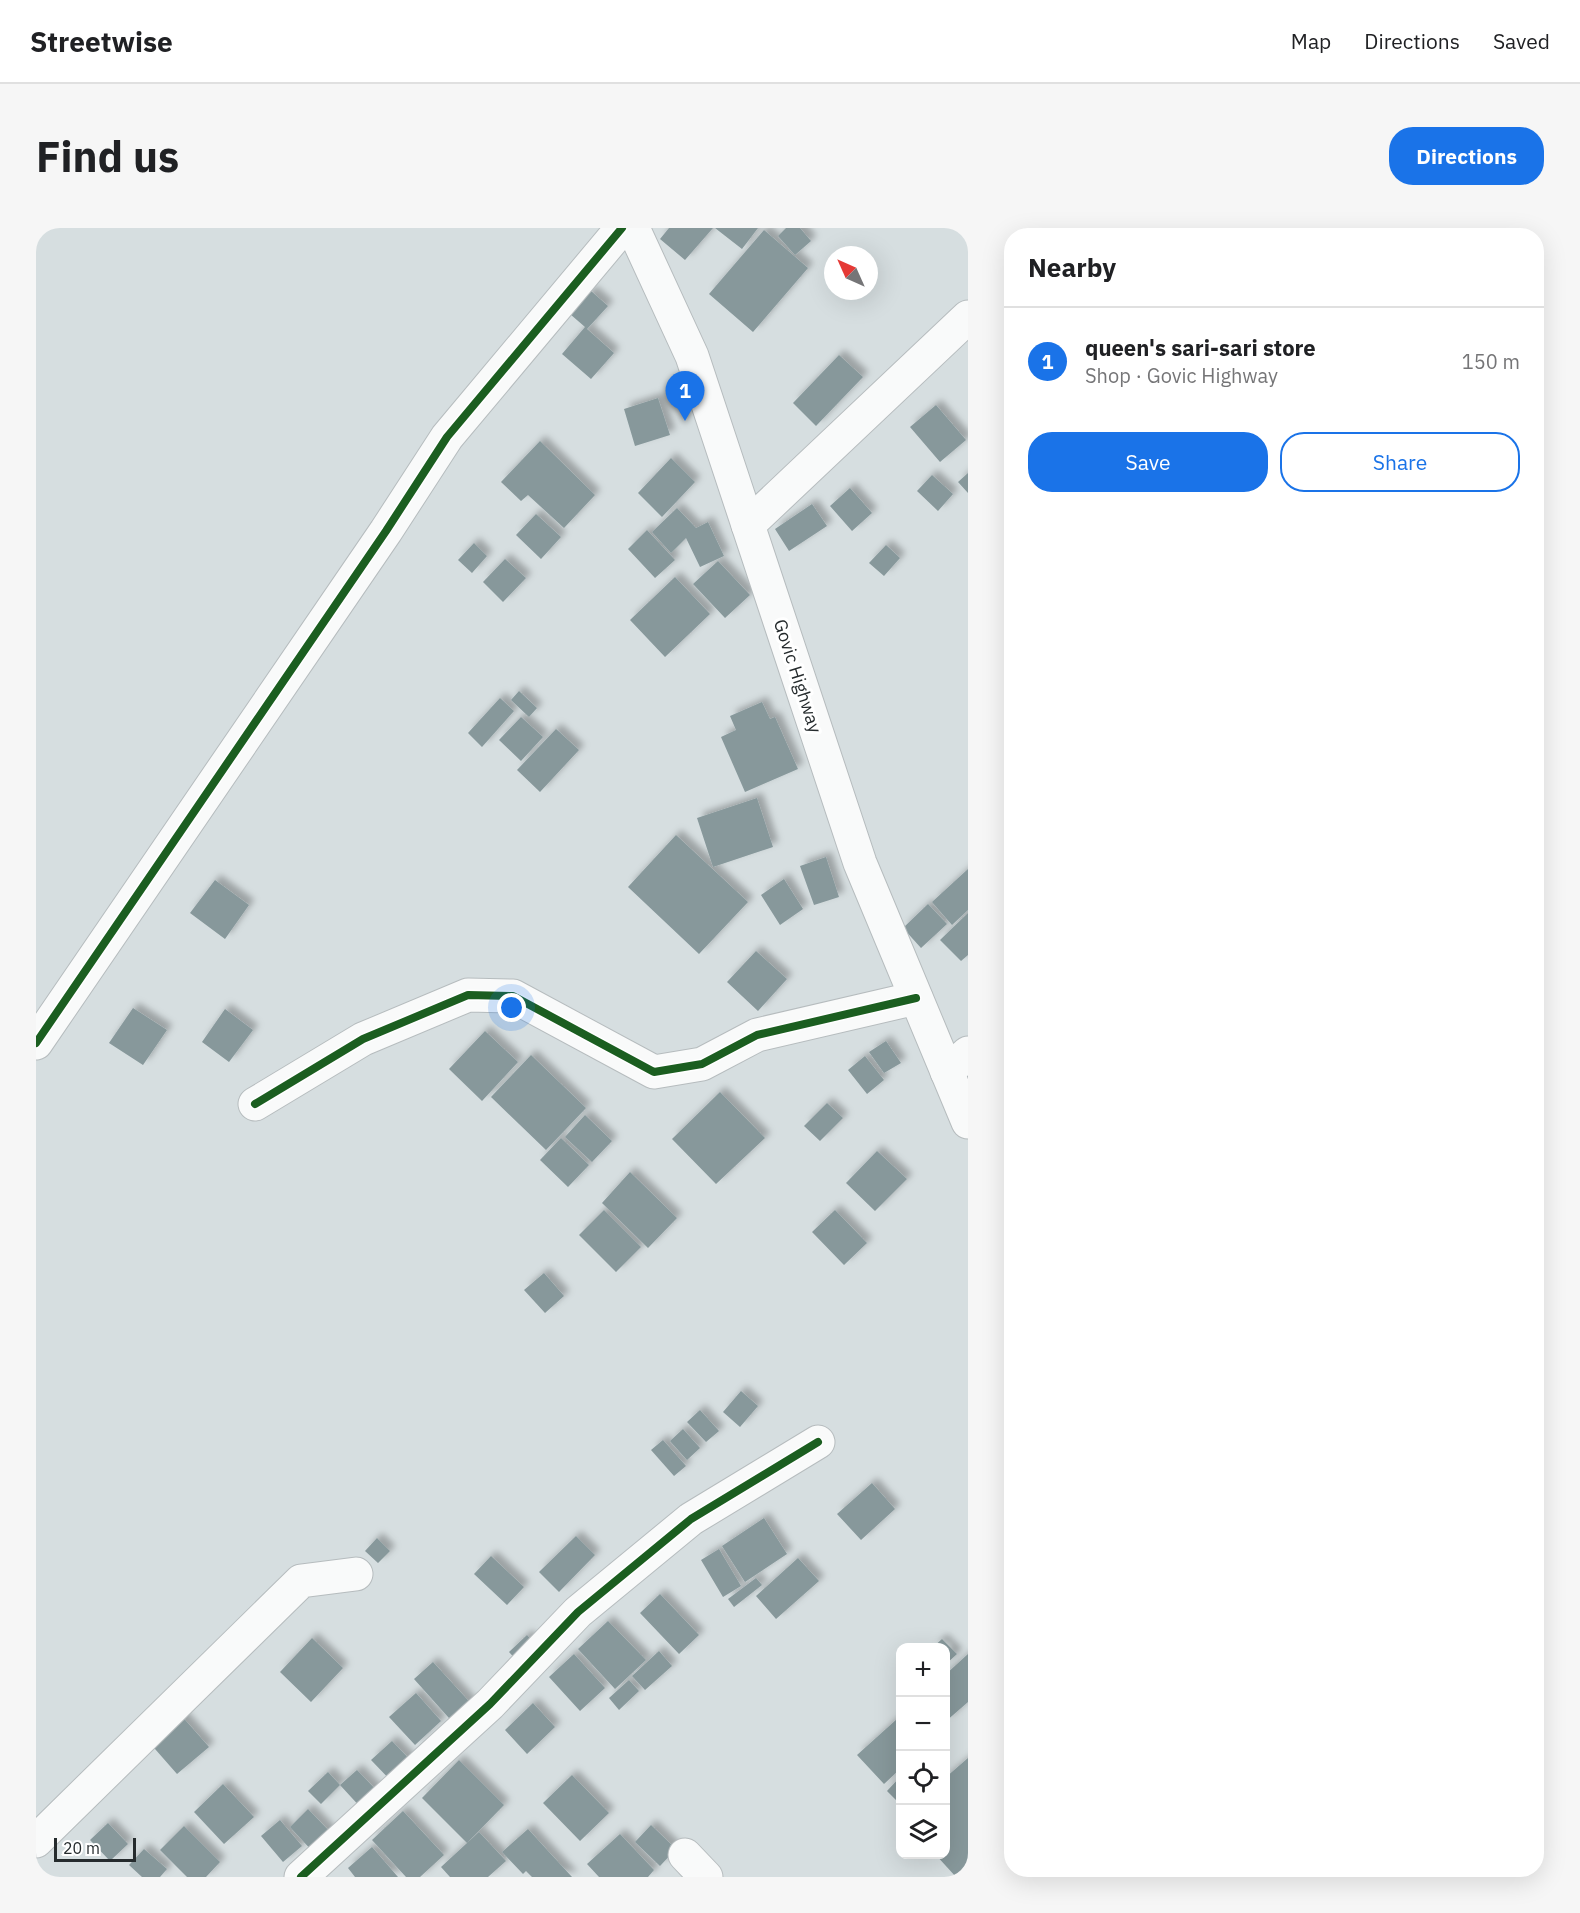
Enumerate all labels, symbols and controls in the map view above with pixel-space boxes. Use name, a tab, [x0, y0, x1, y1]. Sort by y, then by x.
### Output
text: Streetwise	[30, 23, 173, 60]
text: Map	[1291, 27, 1331, 55]
text: Directions	[1364, 27, 1460, 55]
text: Saved	[1493, 27, 1550, 55]
button: Directions	[1389, 127, 1544, 185]
text: Find us	[36, 129, 179, 184]
north arrow	[824, 246, 878, 300]
text: Nearby	[1028, 250, 1116, 284]
text: queen's sari-sari store	[1085, 333, 1316, 362]
text: 1	[1042, 348, 1054, 375]
text: 150 m	[1462, 348, 1520, 375]
text: Shop · Govic Highway	[1085, 362, 1278, 389]
pin: 1	[666, 372, 704, 421]
button: Save	[1028, 432, 1268, 492]
button: Share	[1280, 432, 1520, 492]
street label: Govic Highway	[769, 616, 827, 736]
your location	[497, 993, 526, 1022]
map controls	[896, 1643, 950, 1859]
button: +	[896, 1643, 950, 1697]
button: −	[896, 1697, 950, 1751]
button: locate	[896, 1751, 950, 1805]
button: layers	[896, 1805, 950, 1859]
scale bar	[54, 1835, 136, 1862]
text: 20 m	[63, 1838, 100, 1858]

